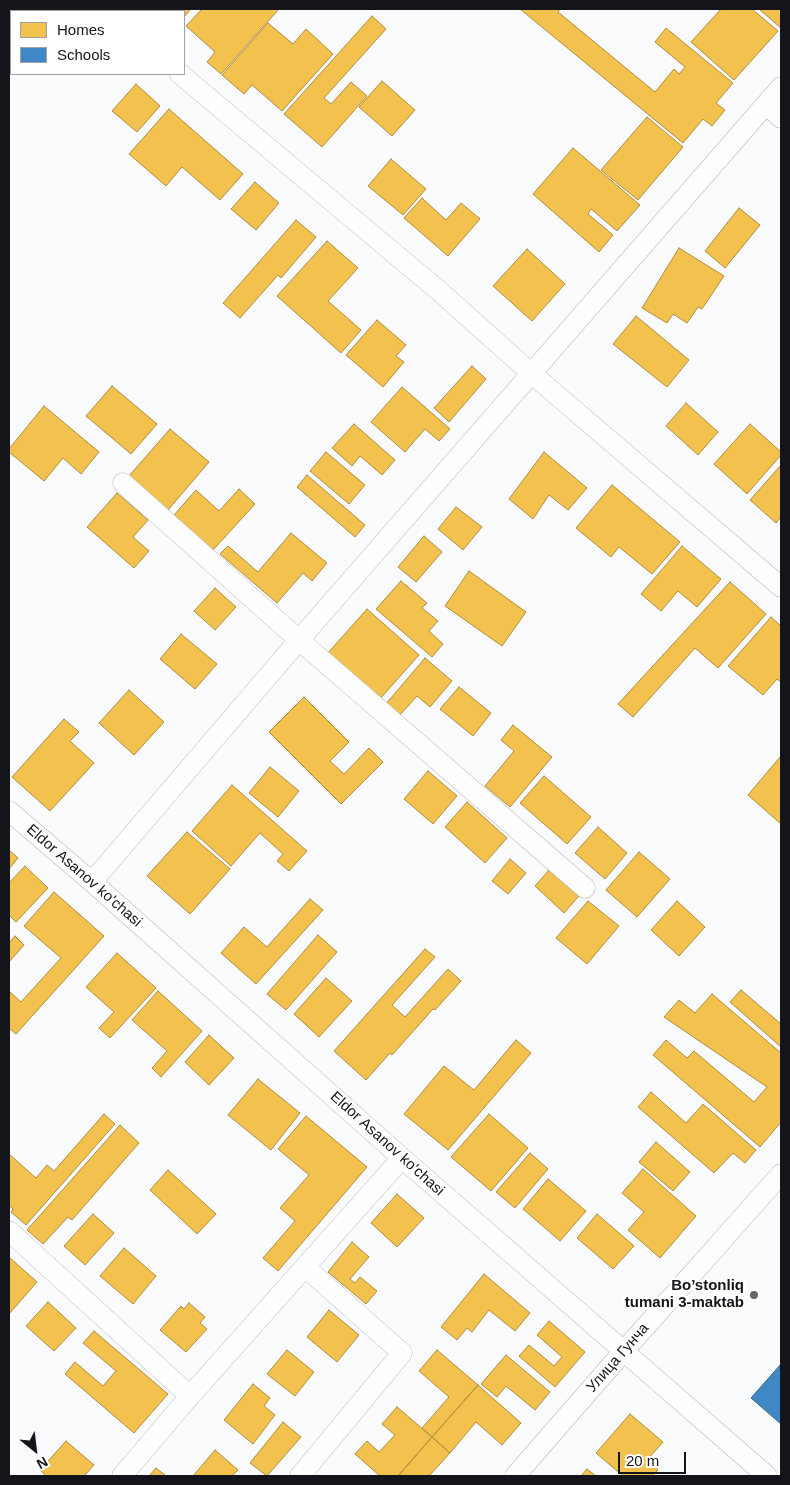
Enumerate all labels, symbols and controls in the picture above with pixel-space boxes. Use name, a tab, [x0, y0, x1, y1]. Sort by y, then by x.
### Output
legend	[10, 10, 185, 75]
text: Homes	[57, 21, 105, 38]
text: Schools	[57, 46, 110, 63]
street label: Eldor Asanov ko'chasi	[23, 821, 145, 931]
street label: Eldor Asanov ko'chasi	[326, 1088, 448, 1200]
place label: Bo’stonliq tumani 3-maktab	[625, 1277, 744, 1312]
marker: Bo’stonliq tumani 3-maktab	[748, 1289, 760, 1301]
street label: Улица Гунча	[583, 1320, 653, 1396]
north arrow	[10, 1425, 60, 1475]
scale bar	[620, 1442, 688, 1474]
text: 20 m	[626, 1452, 659, 1469]
text: N	[34, 1454, 51, 1473]

